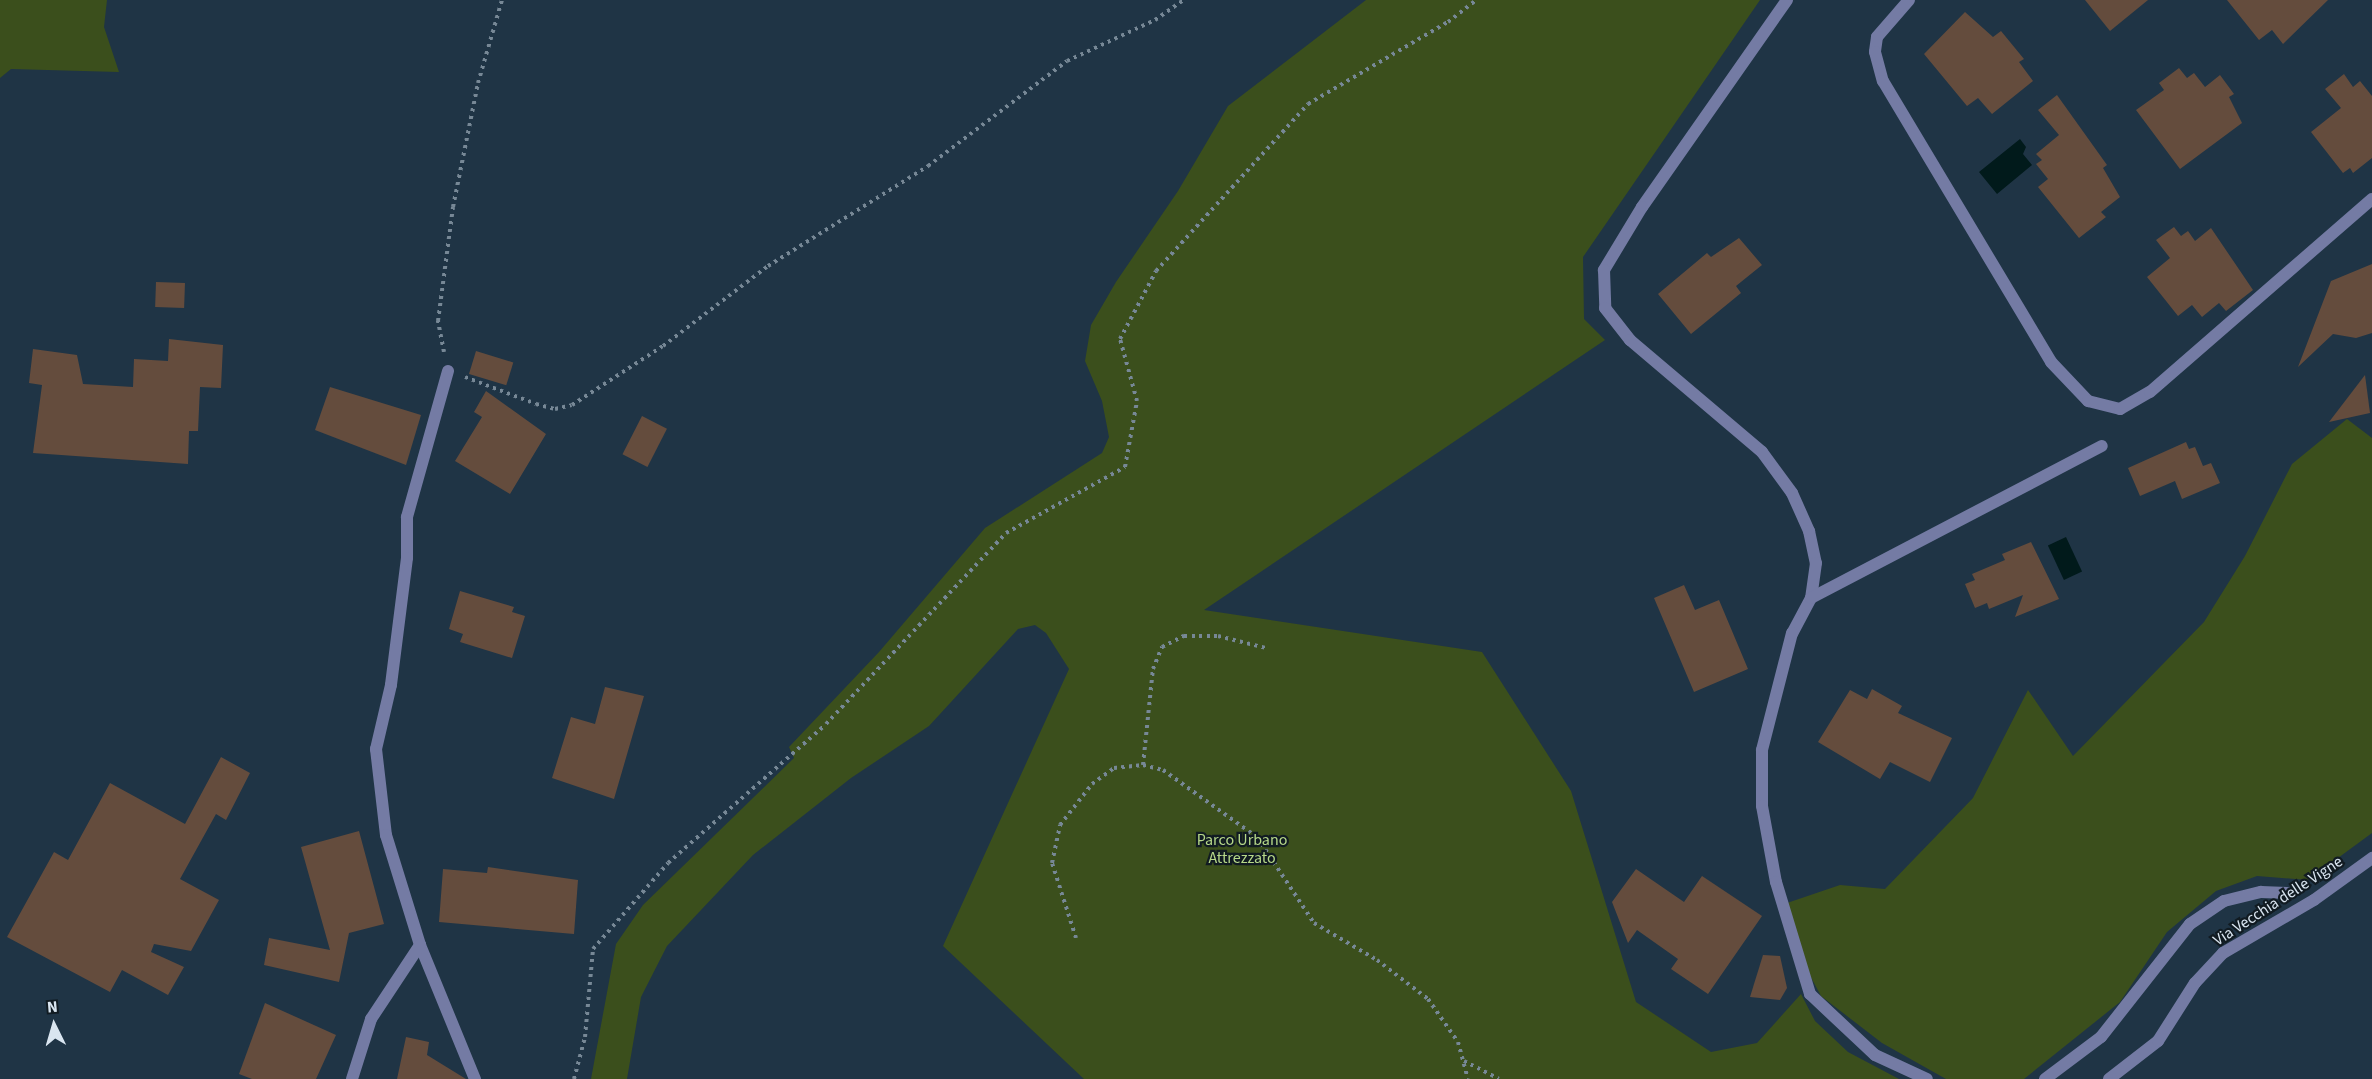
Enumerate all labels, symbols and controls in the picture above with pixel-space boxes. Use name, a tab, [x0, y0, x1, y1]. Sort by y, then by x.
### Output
park label: Parco Urbano Attrezzato	[1197, 830, 1287, 868]
street label: Via Vecchia delle Vigne	[2210, 852, 2346, 950]
north arrow	[24, 995, 84, 1055]
text: N	[46, 996, 59, 1018]

